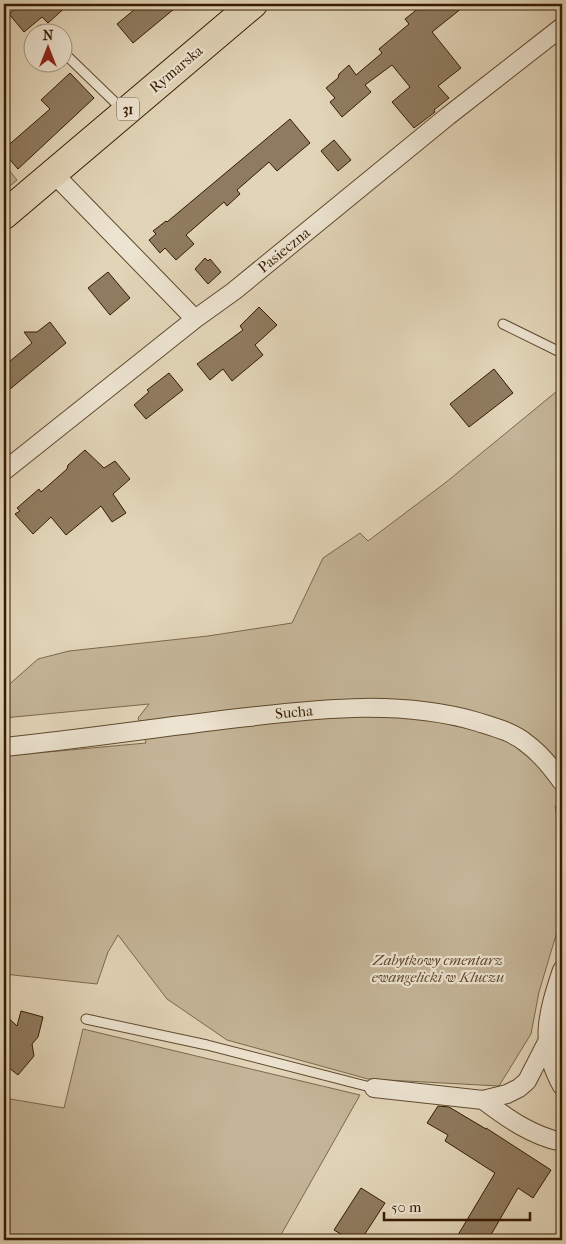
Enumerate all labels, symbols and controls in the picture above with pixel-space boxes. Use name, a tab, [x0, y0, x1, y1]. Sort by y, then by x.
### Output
north arrow	[22, 22, 72, 72]
text: N	[43, 27, 54, 44]
street label: Rymarska	[146, 41, 207, 97]
road number: 31	[117, 98, 139, 120]
street label: Pasieczna	[254, 223, 315, 277]
street label: Sucha	[274, 701, 315, 723]
park label: Zabytkowy cmentarz ewangelicki w Kluczu	[372, 951, 504, 986]
scale bar	[384, 1189, 530, 1221]
text: 50 m	[391, 1198, 422, 1216]

